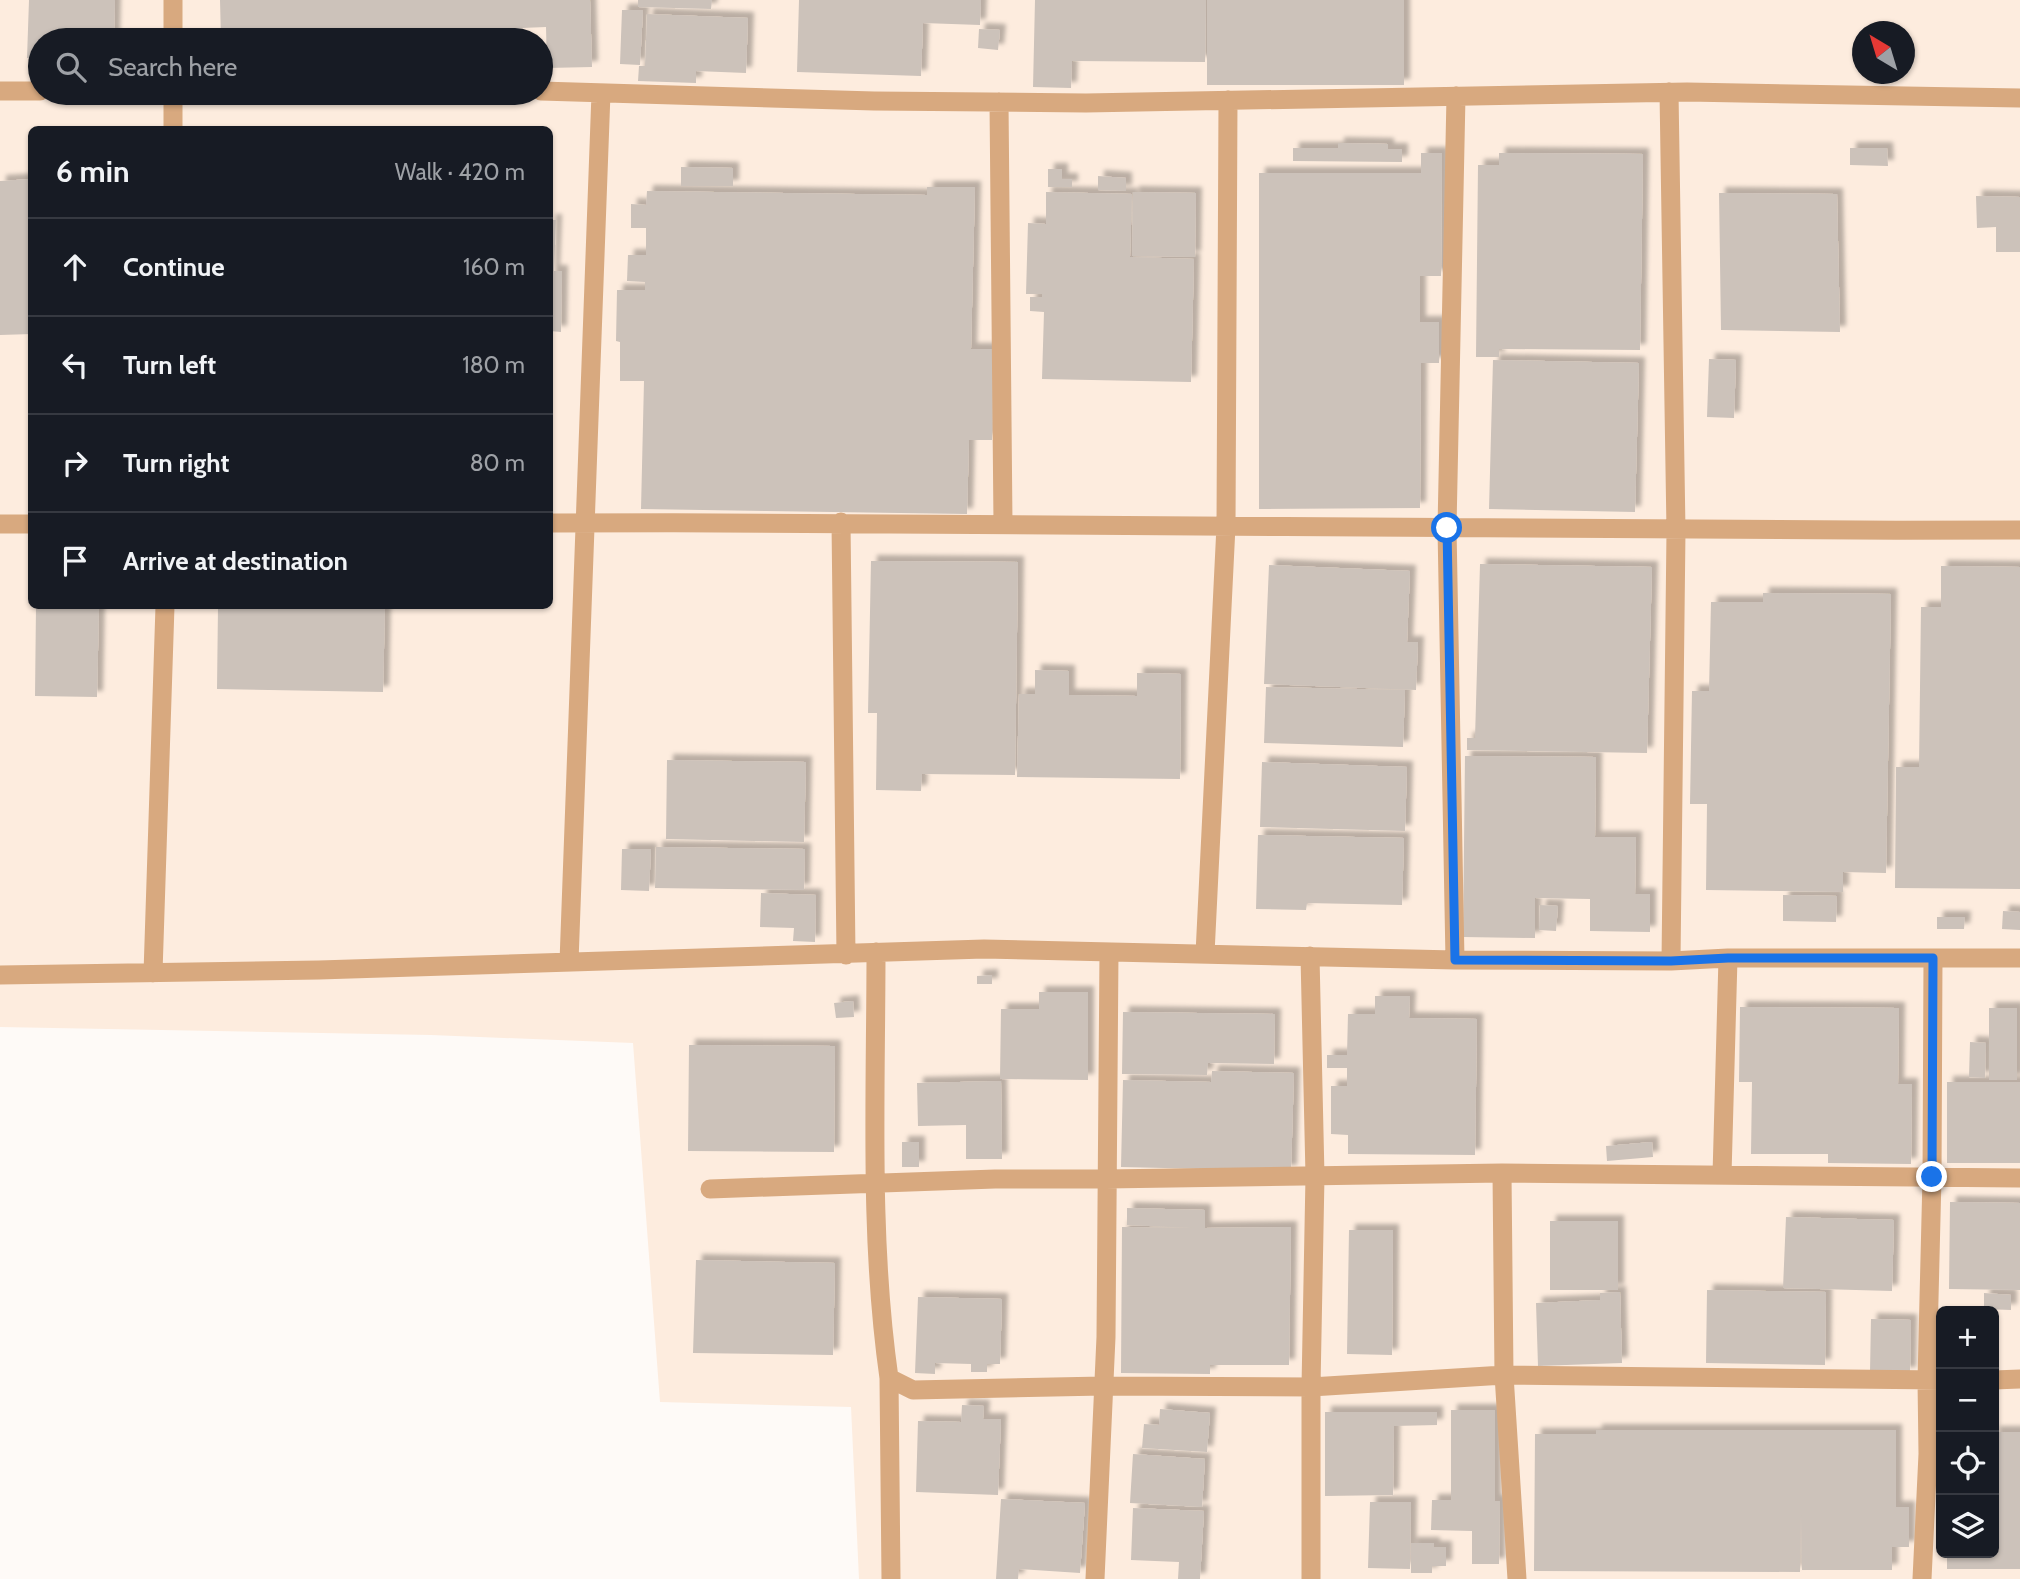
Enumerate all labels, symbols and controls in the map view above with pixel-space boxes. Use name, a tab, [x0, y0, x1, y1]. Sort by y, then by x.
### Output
north arrow	[1852, 21, 1915, 84]
search box	[28, 28, 553, 105]
icon: search	[52, 48, 90, 86]
text: Search here	[108, 51, 237, 83]
text: 6 min	[56, 153, 129, 190]
text: Walk · 420 m	[395, 158, 525, 186]
icon: ahead	[56, 248, 94, 286]
text: Continue	[123, 251, 225, 283]
text: 160 m	[463, 253, 525, 281]
icon: left	[56, 346, 94, 384]
text: Turn left	[123, 349, 216, 381]
text: 180 m	[462, 351, 525, 379]
icon: right	[56, 444, 94, 482]
text: Turn right	[123, 447, 229, 479]
text: 80 m	[470, 449, 525, 477]
route start	[1431, 512, 1462, 543]
icon: arrive	[56, 542, 94, 580]
text: Arrive at destination	[123, 545, 348, 577]
route end	[1916, 1161, 1947, 1192]
map controls	[1936, 1306, 1999, 1558]
button: +	[1936, 1306, 1999, 1369]
button: −	[1936, 1369, 1999, 1432]
button: locate	[1936, 1432, 1999, 1495]
button: layers	[1936, 1495, 1999, 1558]

